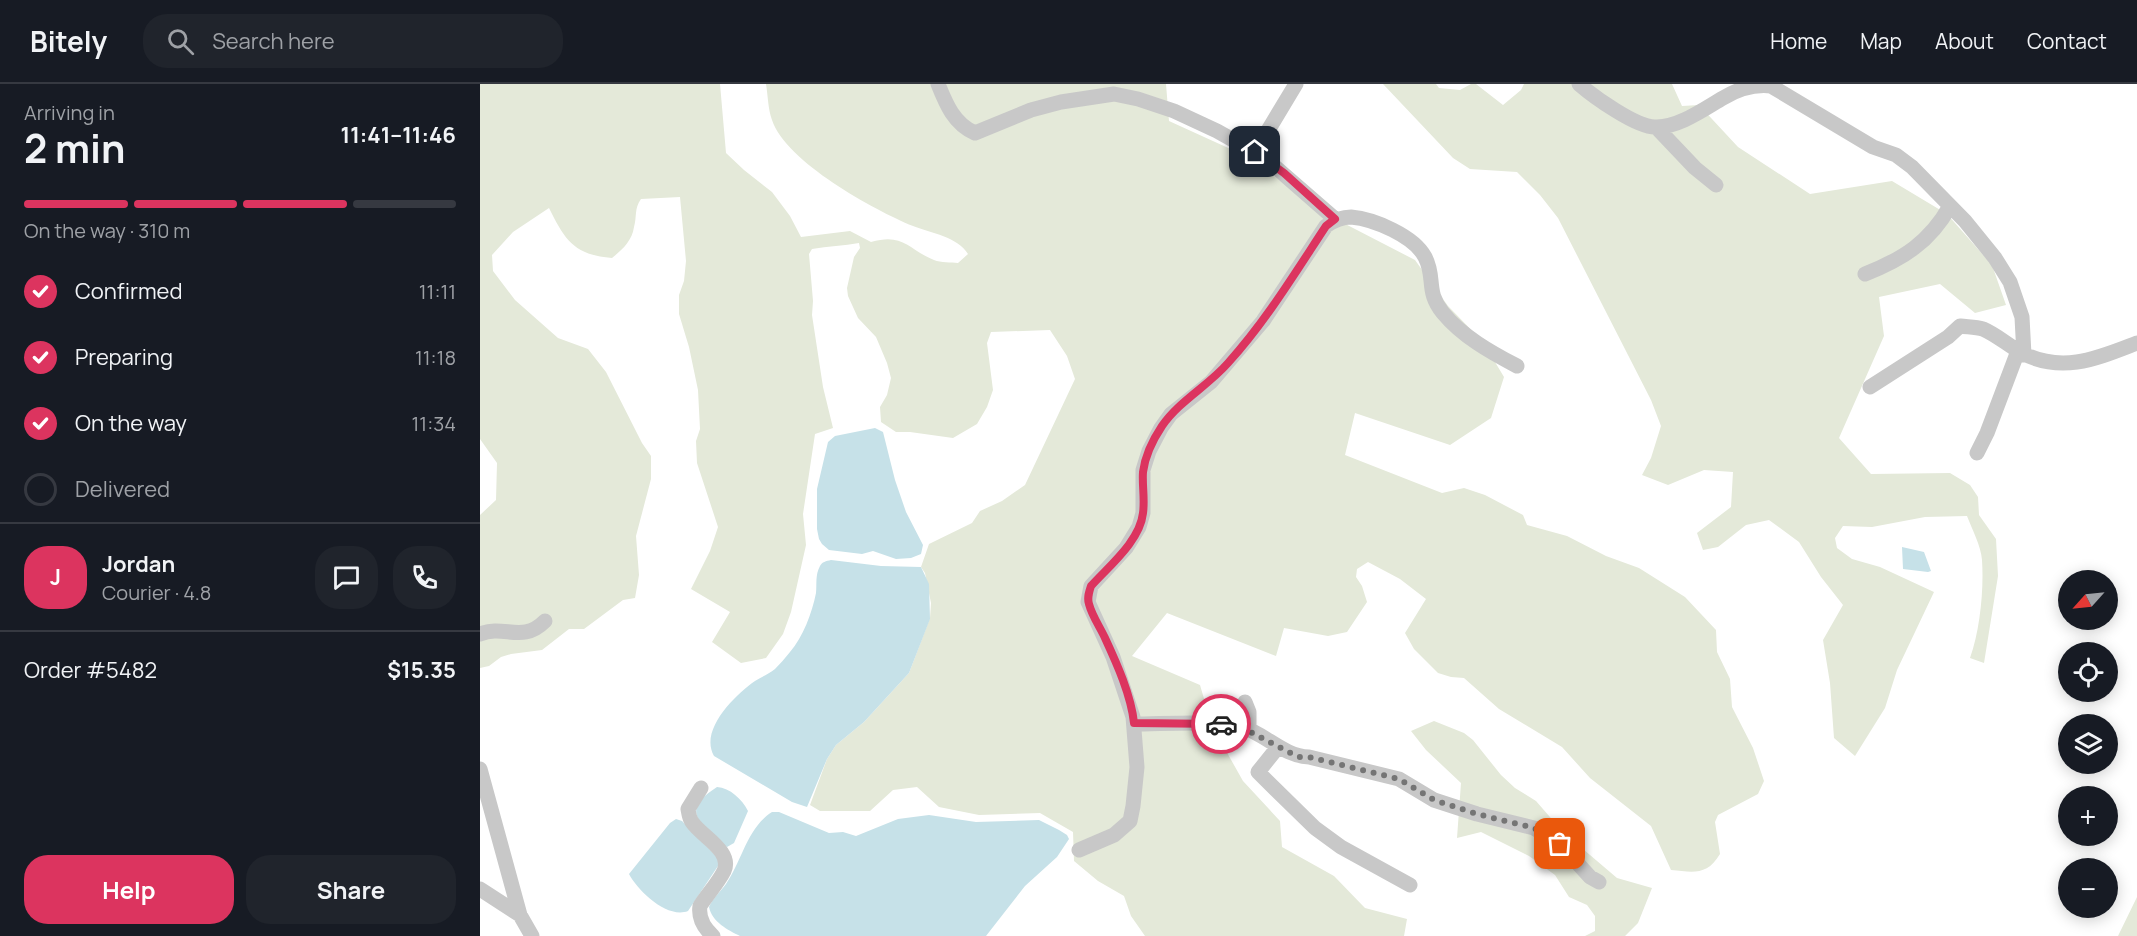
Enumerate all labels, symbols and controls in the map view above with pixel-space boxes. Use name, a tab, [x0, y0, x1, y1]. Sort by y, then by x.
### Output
search box	[143, 14, 563, 68]
text: Bitely	[30, 22, 107, 60]
icon: search	[164, 25, 197, 58]
text: Search here	[212, 26, 335, 56]
text: Home	[1770, 27, 1827, 55]
text: Map	[1860, 27, 1902, 55]
text: About	[1935, 27, 1994, 55]
text: Contact	[2027, 27, 2107, 55]
text: Arriving in	[24, 99, 115, 126]
text: 11:41–11:46	[341, 120, 456, 150]
text: 2 min	[24, 121, 125, 175]
pin	[1229, 126, 1280, 177]
icon: home	[1238, 135, 1271, 168]
text: On the way · 310 m	[24, 217, 190, 244]
icon: check	[24, 275, 57, 308]
text: Confirmed	[75, 276, 183, 306]
text: 11:11	[419, 278, 456, 305]
icon: check	[24, 341, 57, 374]
text: Preparing	[75, 342, 173, 372]
text: 11:18	[415, 344, 456, 371]
icon: check	[24, 407, 57, 440]
text: On the way	[75, 408, 187, 438]
text: 11:34	[412, 410, 456, 437]
text: Delivered	[75, 474, 170, 504]
button: chat	[315, 546, 378, 609]
button: phone	[393, 546, 456, 609]
text: Jordan	[102, 549, 175, 579]
text: J	[50, 562, 61, 592]
north arrow	[2058, 570, 2118, 630]
map controls	[2058, 570, 2118, 918]
text: Courier · 4.8	[102, 579, 211, 606]
button: locate	[2058, 642, 2118, 702]
text: Order #5482	[24, 655, 157, 685]
text: $15.35	[387, 655, 456, 685]
courier	[1191, 694, 1251, 754]
icon: car	[1205, 708, 1238, 741]
button: layers	[2058, 714, 2118, 774]
button: +	[2058, 786, 2118, 846]
pin	[1534, 818, 1585, 869]
icon: bag	[1543, 827, 1576, 860]
button: Help	[24, 855, 234, 924]
button: Share	[246, 855, 456, 924]
button: −	[2058, 858, 2118, 918]

